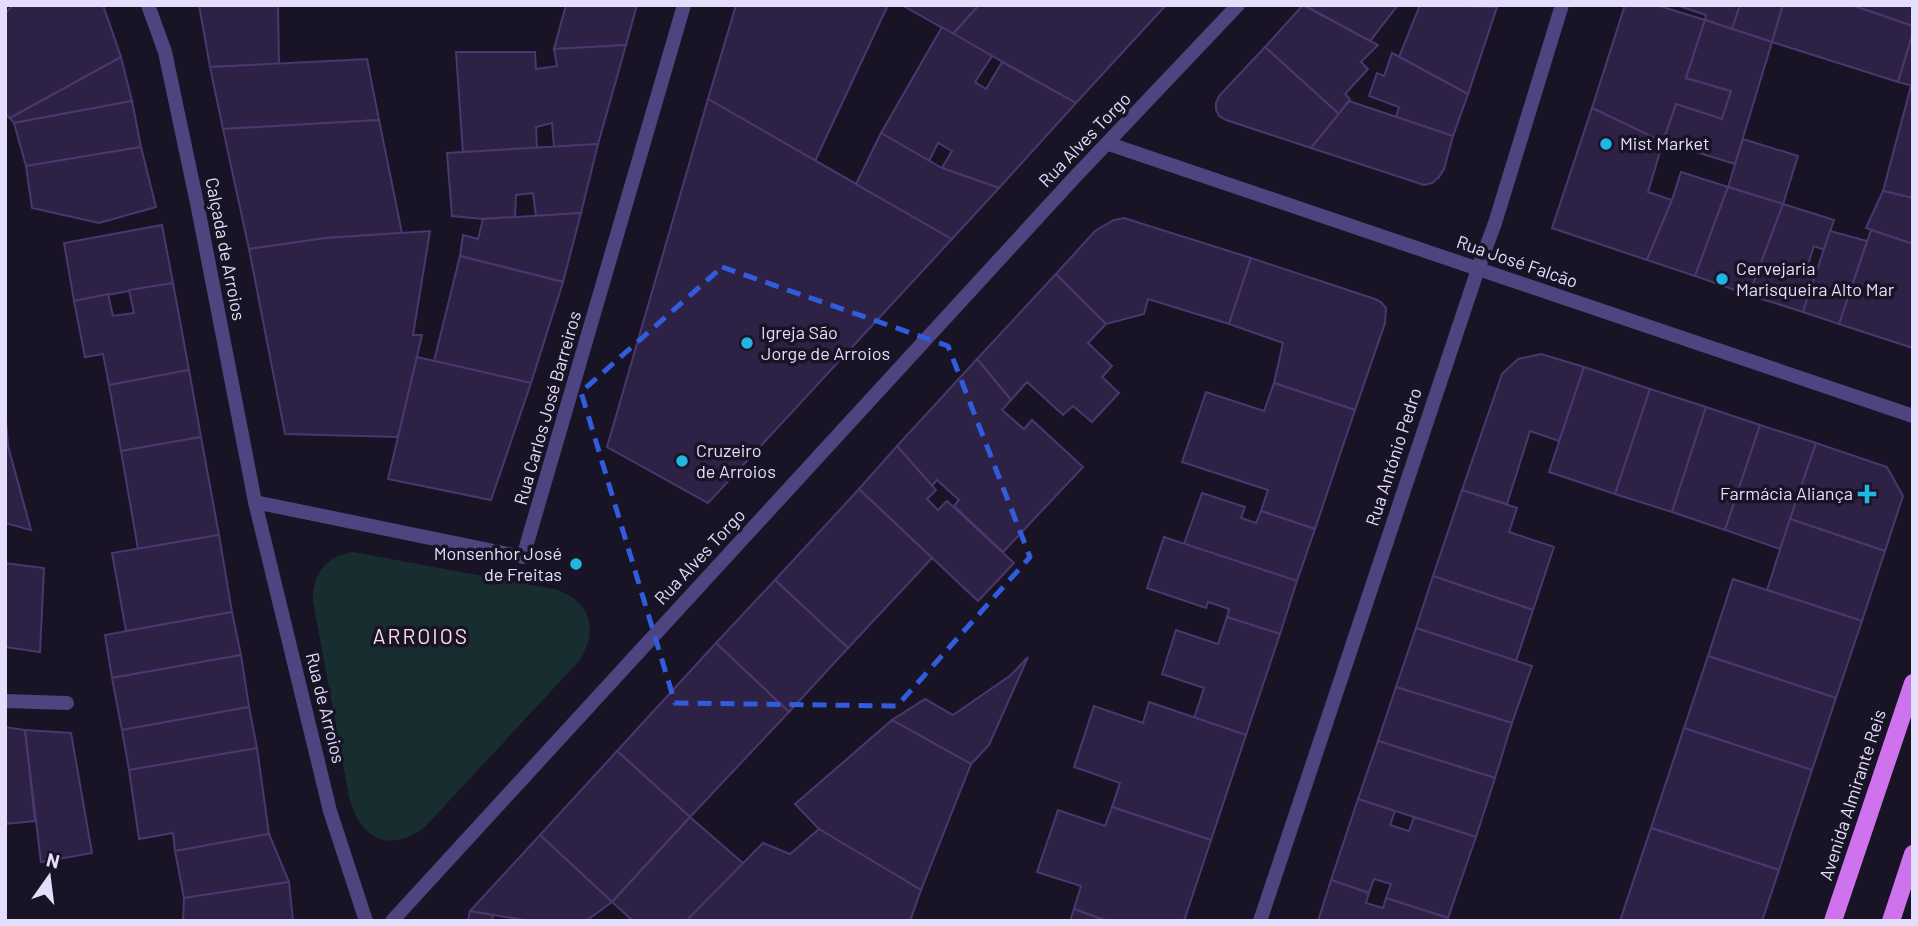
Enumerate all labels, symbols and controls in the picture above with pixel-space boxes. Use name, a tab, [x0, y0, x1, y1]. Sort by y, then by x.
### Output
street label: Rua Alves Torgo	[1034, 87, 1135, 191]
place label: Mist Market	[1620, 132, 1710, 154]
marker: Mist Market	[1598, 136, 1614, 152]
street label: Calçada de Arroios	[201, 175, 251, 322]
street label: Rua José Falcão	[1454, 230, 1581, 292]
place label: Cervejaria Marisqueira Alto Mar	[1736, 257, 1895, 300]
marker: Cervejaria Marisqueira Alto Mar	[1714, 271, 1730, 287]
street label: Rua Carlos José Barreiros	[509, 308, 585, 507]
place label: Igreja São Jorge de Arroios	[761, 321, 890, 364]
marker: Igreja São Jorge de Arroios	[739, 335, 755, 351]
street label: Rua António Pedro	[1360, 385, 1426, 528]
place label: Cruzeiro de Arroios	[696, 439, 776, 482]
marker: Cruzeiro de Arroios	[674, 453, 690, 469]
place label: Farmácia Aliança	[1720, 482, 1853, 504]
marker: Farmácia Aliança	[1859, 486, 1875, 502]
street label: Rua Alves Torgo	[649, 504, 749, 609]
place label: Monsenhor José de Freitas	[434, 542, 562, 585]
marker: Monsenhor José de Freitas	[568, 556, 584, 572]
district label: ARROIOS	[373, 623, 469, 648]
street label: Rua de Arroios	[302, 650, 350, 765]
street label: Avenida Almirante Reis	[1814, 706, 1890, 883]
north arrow	[14, 842, 84, 912]
text: N	[44, 847, 62, 873]

